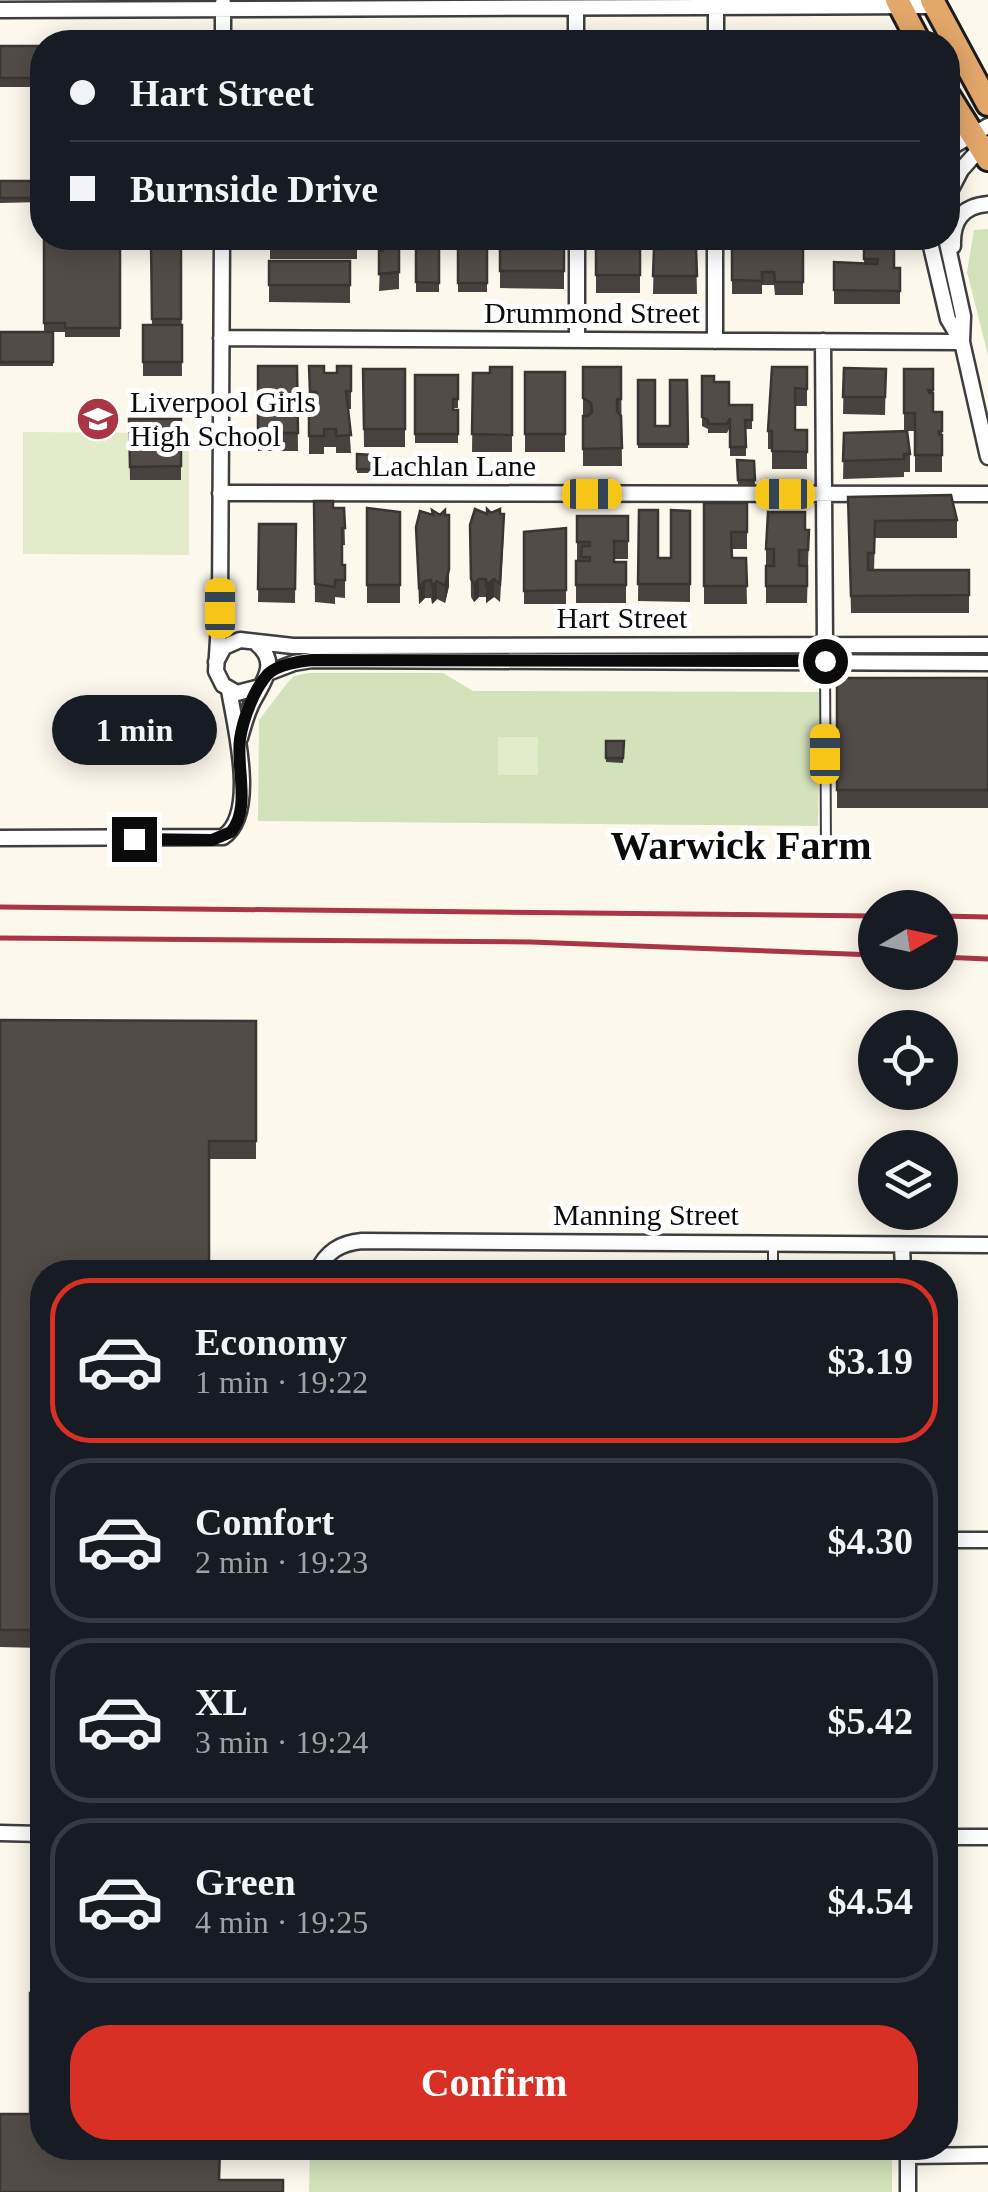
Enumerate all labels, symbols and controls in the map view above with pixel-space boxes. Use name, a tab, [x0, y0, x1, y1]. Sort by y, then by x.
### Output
text: Hart Street	[130, 72, 314, 114]
text: Burnside Drive	[130, 168, 378, 210]
street label: Drummond Street	[484, 296, 701, 329]
place label: Liverpool Girls High School	[130, 385, 316, 452]
school or university icon: Liverpool Girls High School	[75, 396, 121, 442]
street label: Lachlan Lane	[372, 449, 536, 482]
car	[562, 479, 622, 509]
car	[755, 479, 815, 509]
car	[205, 578, 235, 638]
street label: Hart Street	[557, 601, 688, 634]
route start	[803, 639, 848, 684]
callout: 1 min	[52, 694, 216, 764]
text: 1 min	[96, 712, 173, 748]
car	[810, 724, 840, 784]
route end	[112, 817, 157, 862]
district label: Warwick Farm	[610, 823, 872, 868]
north arrow	[858, 890, 958, 990]
map controls	[858, 890, 958, 1230]
button: locate	[858, 1010, 958, 1110]
button: layers	[858, 1130, 958, 1230]
street label: Manning Street	[553, 1198, 740, 1231]
icon: car	[75, 1316, 165, 1406]
text: Economy	[195, 1321, 347, 1363]
text: $3.19	[828, 1340, 913, 1382]
text: 1 min · 19:22	[195, 1364, 368, 1400]
icon: car	[75, 1496, 165, 1586]
text: Comfort	[195, 1501, 334, 1543]
text: $4.30	[828, 1520, 913, 1562]
text: 2 min · 19:23	[195, 1544, 368, 1580]
icon: car	[75, 1676, 165, 1766]
text: XL	[195, 1681, 248, 1723]
text: $5.42	[828, 1700, 913, 1742]
text: 3 min · 19:24	[195, 1724, 368, 1760]
icon: car	[75, 1856, 165, 1946]
text: Green	[195, 1861, 296, 1903]
text: $4.54	[828, 1880, 913, 1922]
text: 4 min · 19:25	[195, 1904, 368, 1940]
button: Confirm	[70, 2025, 918, 2140]

